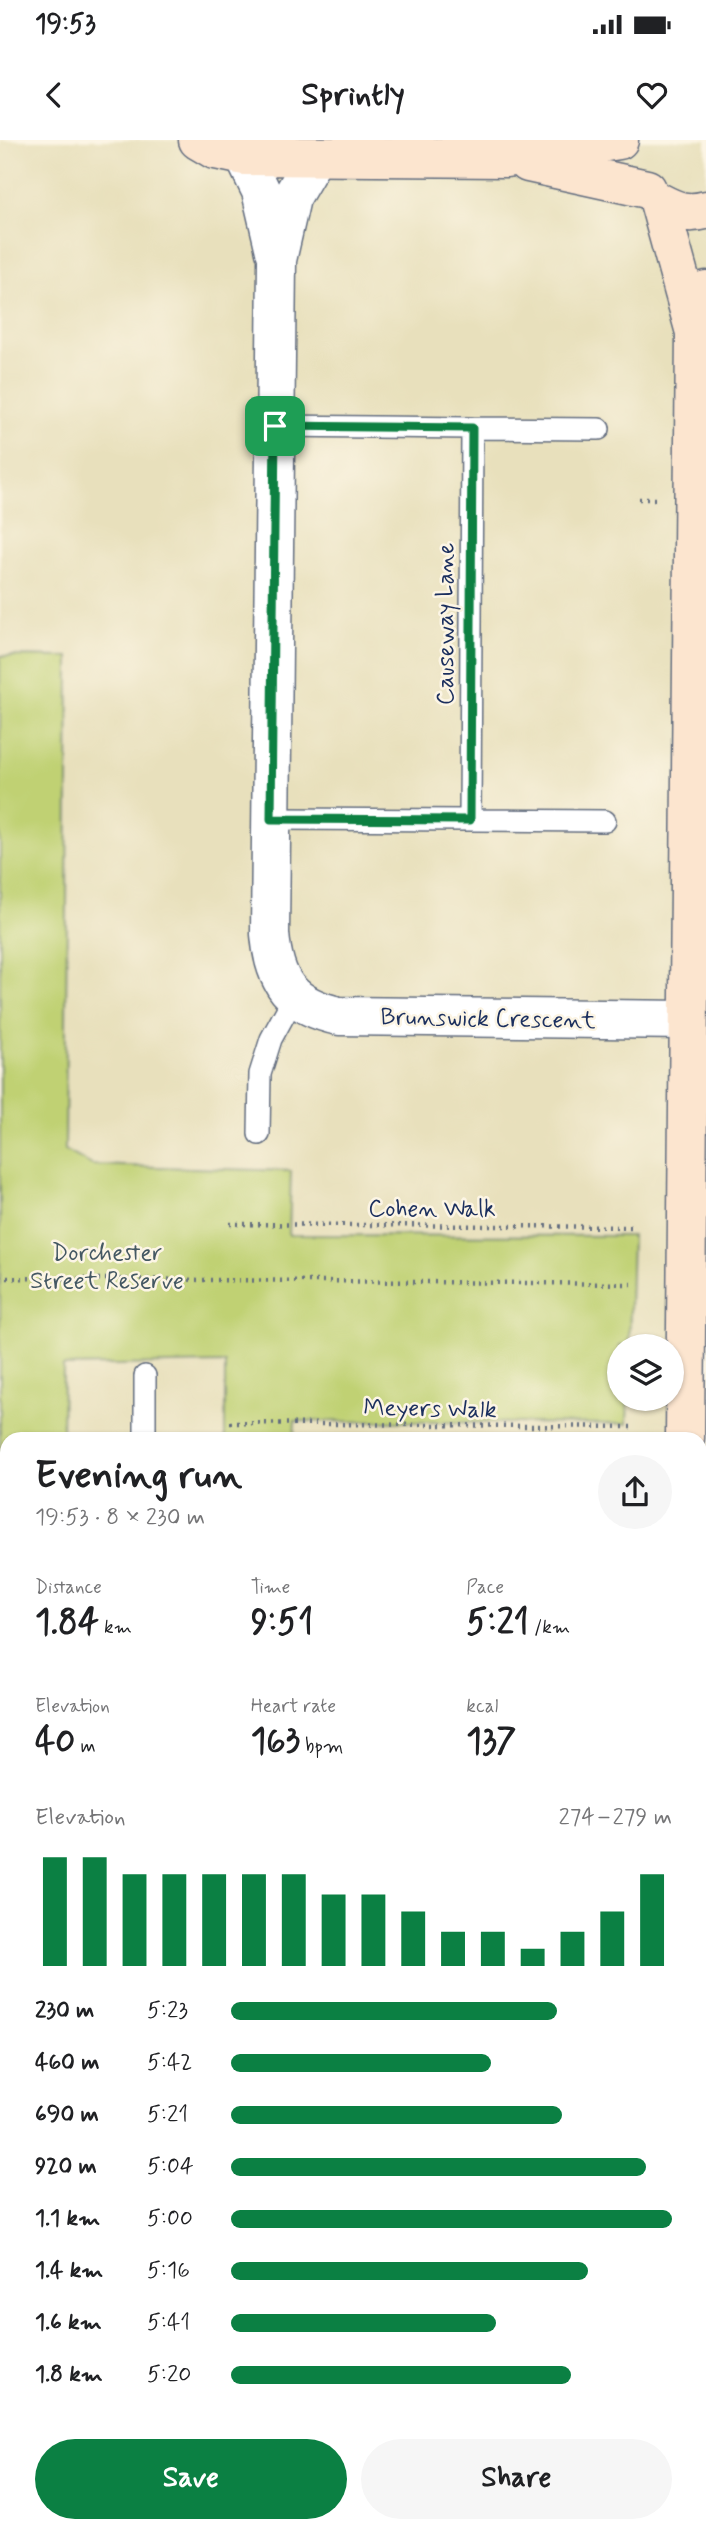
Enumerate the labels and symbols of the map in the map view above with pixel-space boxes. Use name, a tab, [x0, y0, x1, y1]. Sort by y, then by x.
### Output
pin	[245, 396, 305, 456]
street label: Causeway Lane	[431, 543, 462, 705]
street label: Brunswick Crescent	[380, 1002, 596, 1037]
street label: Cohen Walk	[368, 1194, 496, 1225]
park label: Dorchester Street Reserve	[30, 1238, 184, 1297]
street label: Meyers Walk	[363, 1393, 497, 1426]

